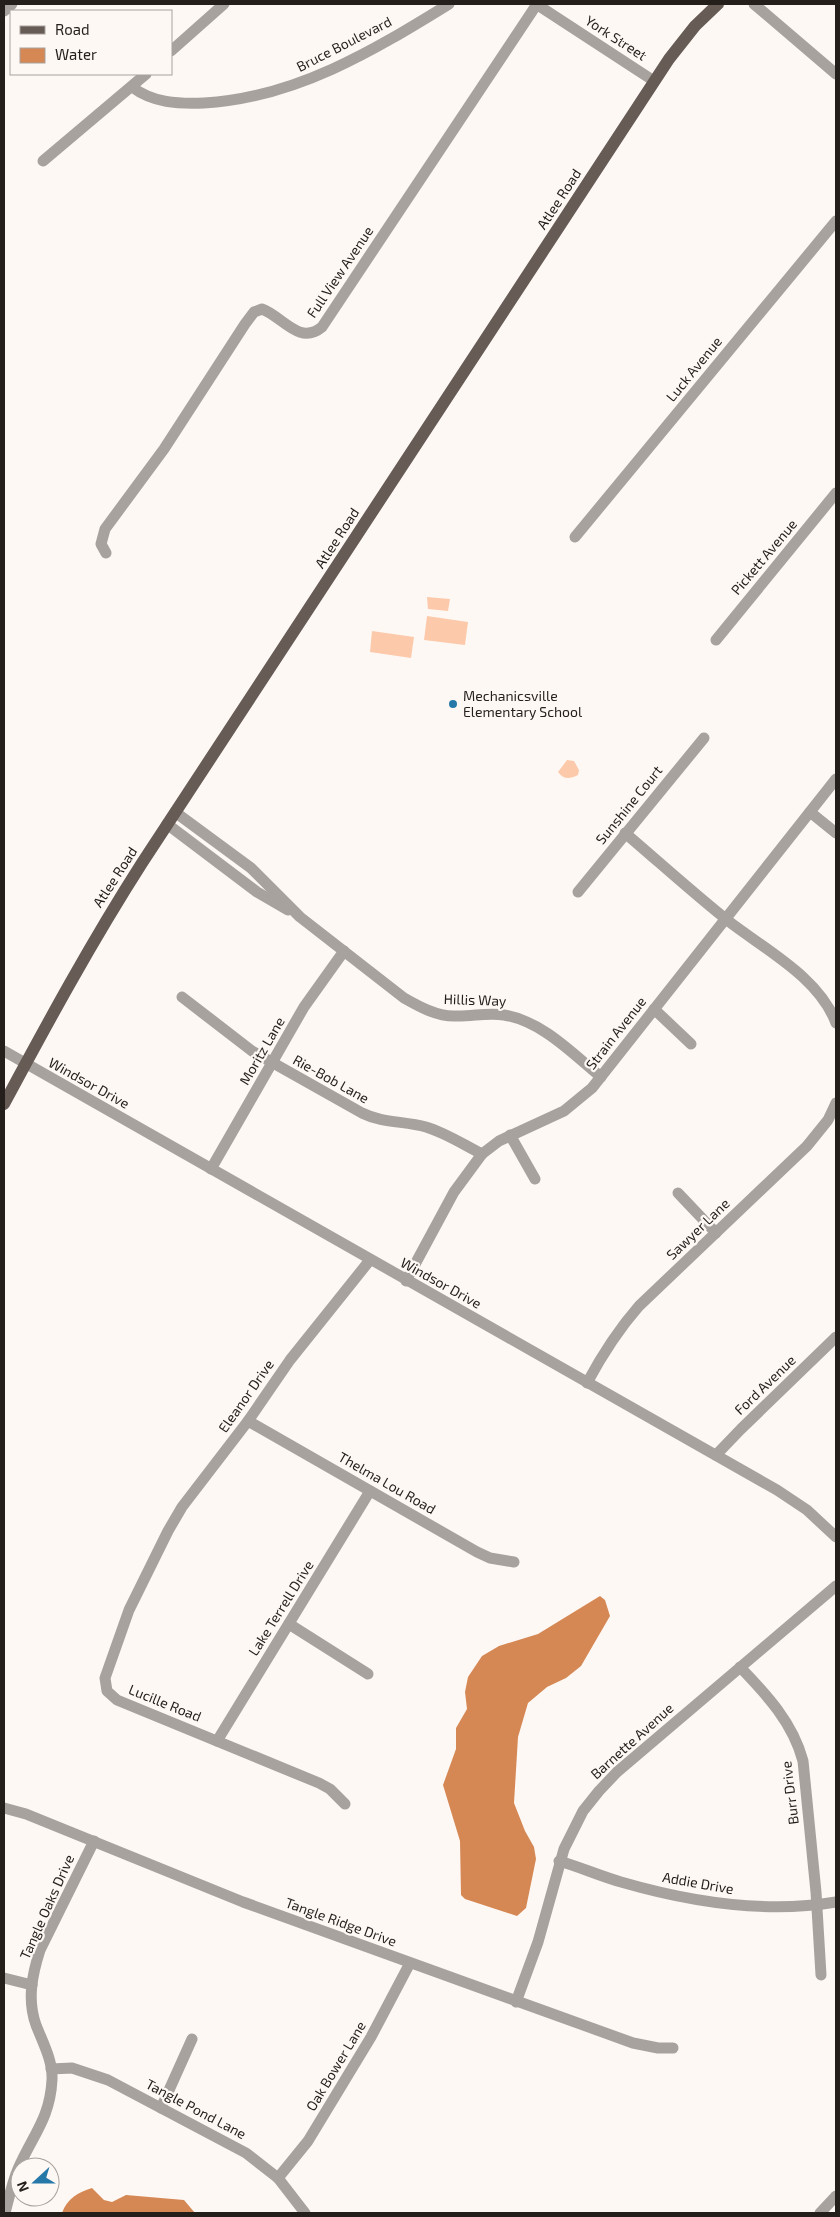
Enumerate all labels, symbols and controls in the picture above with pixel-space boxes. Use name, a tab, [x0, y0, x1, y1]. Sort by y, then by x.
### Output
legend	[10, 10, 172, 75]
street label: York Street	[582, 11, 650, 64]
street label: Bruce Boulevard	[293, 12, 394, 75]
text: Road	[55, 20, 90, 38]
text: Water	[55, 45, 97, 63]
street label: Atlee Road	[533, 165, 584, 232]
street label: Full View Avenue	[303, 223, 376, 321]
street label: Luck Avenue	[662, 333, 725, 405]
street label: Atlee Road	[311, 504, 362, 571]
street label: Pickett Avenue	[727, 515, 800, 598]
place label: Mechanicsville Elementary School	[463, 687, 583, 720]
marker: Mechanicsville Elementary School	[447, 698, 459, 710]
street label: Sunshine Court	[592, 762, 666, 847]
street label: Atlee Road	[89, 843, 140, 910]
street label: Hillis Way	[443, 990, 507, 1009]
street label: Strain Avenue	[582, 993, 649, 1072]
street label: Moritz Lane	[235, 1014, 288, 1088]
street label: Rie-Bob Lane	[290, 1051, 372, 1106]
street label: Windsor Drive	[46, 1053, 133, 1112]
street label: Sawyer Lane	[663, 1194, 733, 1263]
street label: Windsor Drive	[398, 1253, 485, 1312]
street label: Ford Avenue	[731, 1351, 799, 1418]
street label: Eleanor Drive	[214, 1356, 277, 1435]
street label: Thelma Lou Road	[336, 1448, 439, 1517]
street label: Lake Terrell Drive	[244, 1557, 317, 1658]
street label: Lucille Road	[126, 1680, 204, 1725]
street label: Barnette Avenue	[587, 1699, 677, 1782]
street label: Burr Drive	[777, 1760, 802, 1826]
street label: Tangle Oaks Drive	[16, 1852, 77, 1962]
street label: Addie Drive	[661, 1868, 735, 1897]
street label: Tangle Ridge Drive	[283, 1894, 399, 1950]
street label: Oak Bower Lane	[302, 2018, 369, 2114]
street label: Tangle Pond Lane	[143, 2075, 249, 2142]
north arrow	[10, 2157, 60, 2207]
text: N	[13, 2179, 32, 2195]

